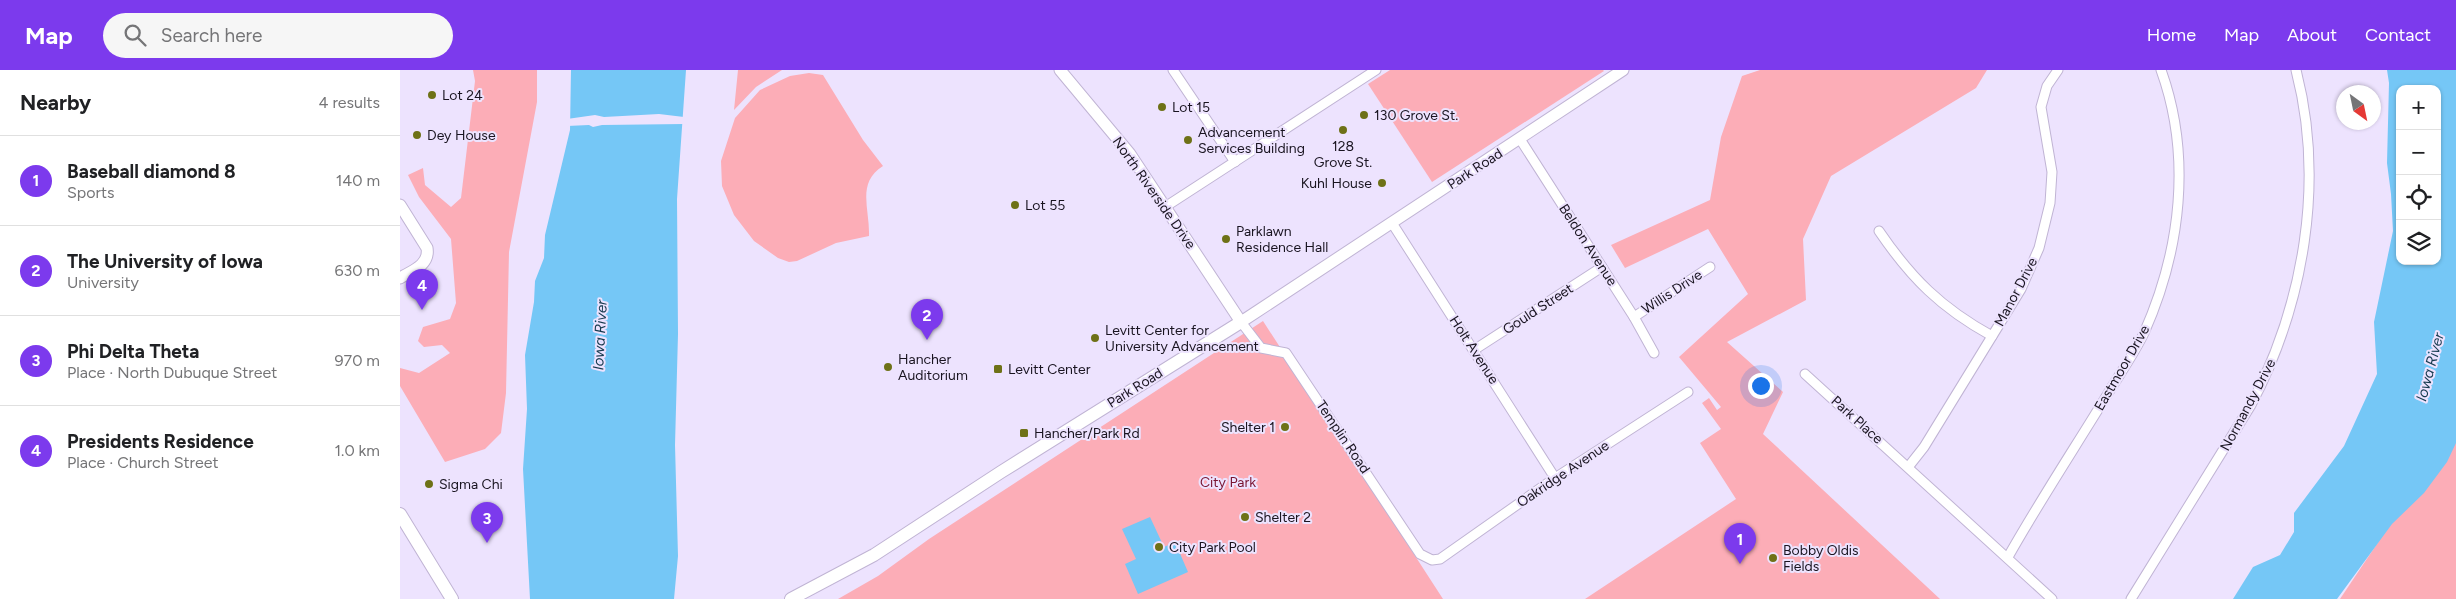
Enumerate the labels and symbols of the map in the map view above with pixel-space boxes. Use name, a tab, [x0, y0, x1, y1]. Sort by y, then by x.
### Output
north arrow	[2336, 85, 2381, 130]
place label: Lot 24	[442, 87, 483, 104]
marker: Lot 24	[426, 89, 438, 101]
place label: Lot 15	[1172, 99, 1210, 116]
marker: Lot 15	[1156, 101, 1168, 113]
place label: 130 Grove St.	[1374, 107, 1458, 124]
marker: 130 Grove St.	[1358, 109, 1370, 121]
place label: Advancement Services Building	[1198, 124, 1305, 157]
marker: 128 Grove St.	[1337, 124, 1349, 136]
place label: Dey House	[427, 127, 496, 144]
marker: Dey House	[411, 129, 423, 141]
street label: North Riverside Drive	[1109, 134, 1199, 253]
marker: Advancement Services Building	[1182, 134, 1194, 146]
place label: 128 Grove St.	[1314, 138, 1372, 171]
street label: Park Road	[1444, 145, 1506, 193]
place label: Kuhl House	[1301, 175, 1372, 192]
marker: Kuhl House	[1376, 177, 1388, 189]
place label: Lot 55	[1025, 197, 1065, 214]
marker: Lot 55	[1009, 199, 1021, 211]
street label: Beldon Avenue	[1555, 201, 1621, 289]
place label: Parklawn Residence Hall	[1236, 223, 1328, 256]
marker: Parklawn Residence Hall	[1220, 233, 1232, 245]
street label: Manor Drive	[1991, 254, 2041, 329]
street label: Willis Drive	[1639, 266, 1706, 318]
pin: 4	[406, 269, 438, 310]
street label: Gould Street	[1500, 280, 1576, 338]
water label: Iowa River	[589, 298, 611, 371]
pin: 2	[911, 299, 943, 340]
street label: Holt Avenue	[1446, 313, 1503, 388]
place label: Levitt Center for University Advancement	[1105, 322, 1259, 355]
street label: Eastmoor Drive	[2091, 322, 2154, 414]
water label: Iowa River	[2412, 330, 2448, 403]
marker: Levitt Center for University Advancement	[1089, 332, 1101, 344]
place label: Hancher Auditorium	[898, 351, 968, 384]
street label: Normandy Drive	[2217, 356, 2280, 454]
marker: Hancher Auditorium	[882, 361, 894, 373]
place label: Levitt Center	[1008, 361, 1091, 378]
marker: Levitt Center	[992, 363, 1004, 375]
street label: Park Road	[1104, 364, 1166, 412]
your location	[1748, 373, 1774, 399]
street label: Park Place	[1828, 392, 1887, 448]
street label: Templin Road	[1312, 397, 1374, 477]
place label: Shelter 1	[1221, 419, 1275, 436]
marker: Shelter 1	[1279, 421, 1291, 433]
place label: Hancher/Park Rd	[1034, 425, 1140, 442]
marker: Hancher/Park Rd	[1018, 427, 1030, 439]
street label: Oakridge Avenue	[1514, 437, 1613, 511]
park label: City Park	[1200, 474, 1256, 491]
place label: Sigma Chi	[439, 476, 503, 493]
marker: Sigma Chi	[423, 478, 435, 490]
pin: 3	[471, 502, 503, 543]
place label: Shelter 2	[1255, 509, 1311, 526]
marker: Shelter 2	[1239, 511, 1251, 523]
pin: 1	[1724, 523, 1756, 564]
place label: City Park Pool	[1169, 539, 1256, 556]
marker: City Park Pool	[1153, 541, 1165, 553]
place label: Bobby Oldis Fields	[1783, 542, 1859, 575]
marker: Bobby Oldis Fields	[1767, 552, 1779, 564]

